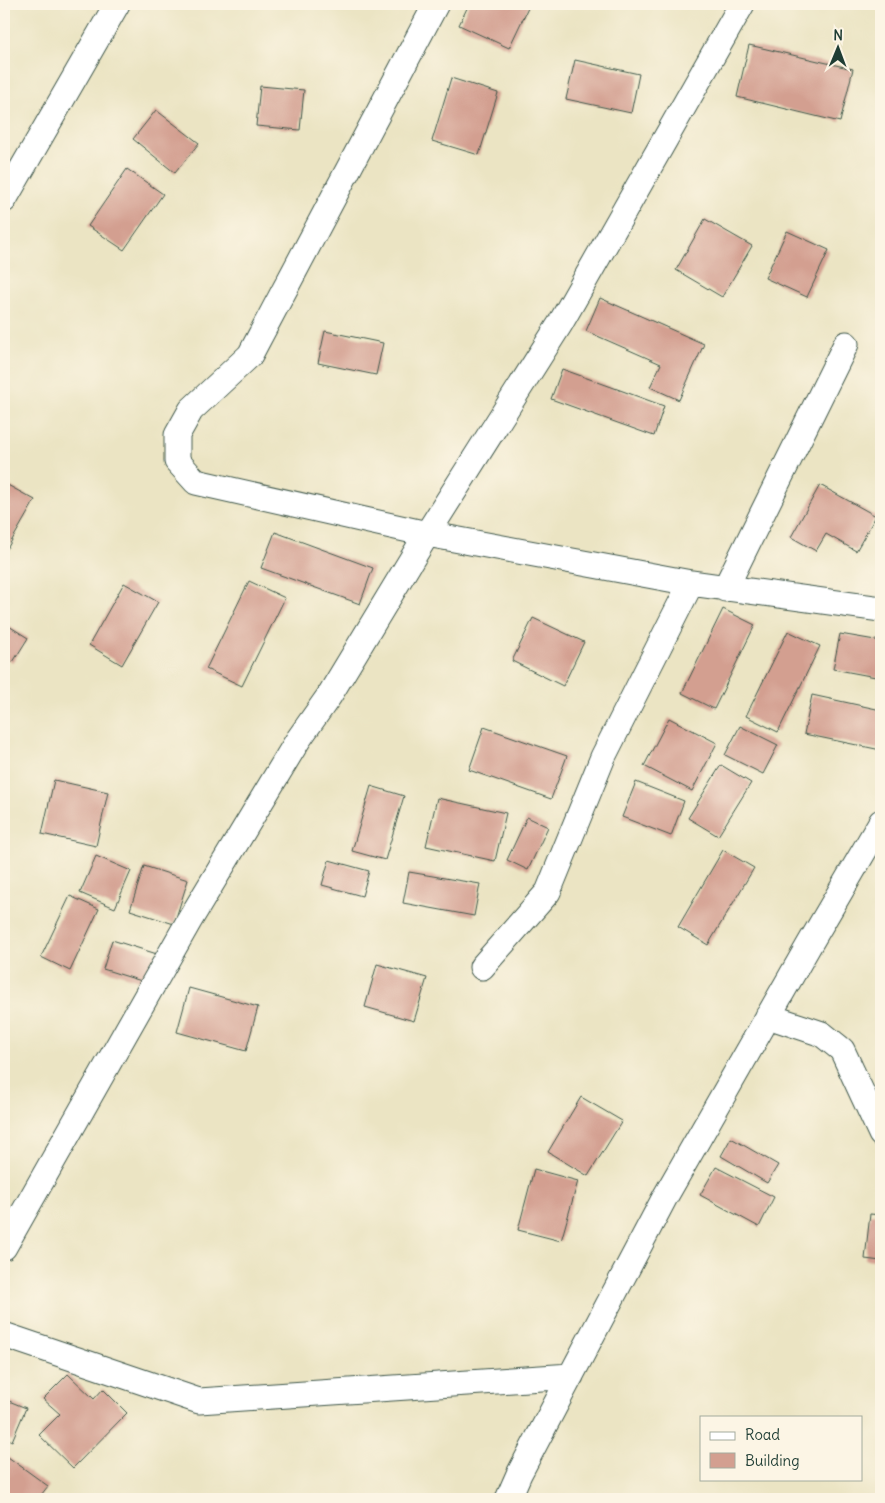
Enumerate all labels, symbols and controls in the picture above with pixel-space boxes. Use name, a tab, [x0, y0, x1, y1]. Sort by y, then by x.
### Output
north arrow	[812, 22, 862, 72]
text: N	[833, 26, 843, 44]
legend	[700, 1416, 862, 1480]
text: Road	[745, 1425, 780, 1444]
text: Building	[745, 1451, 800, 1470]

